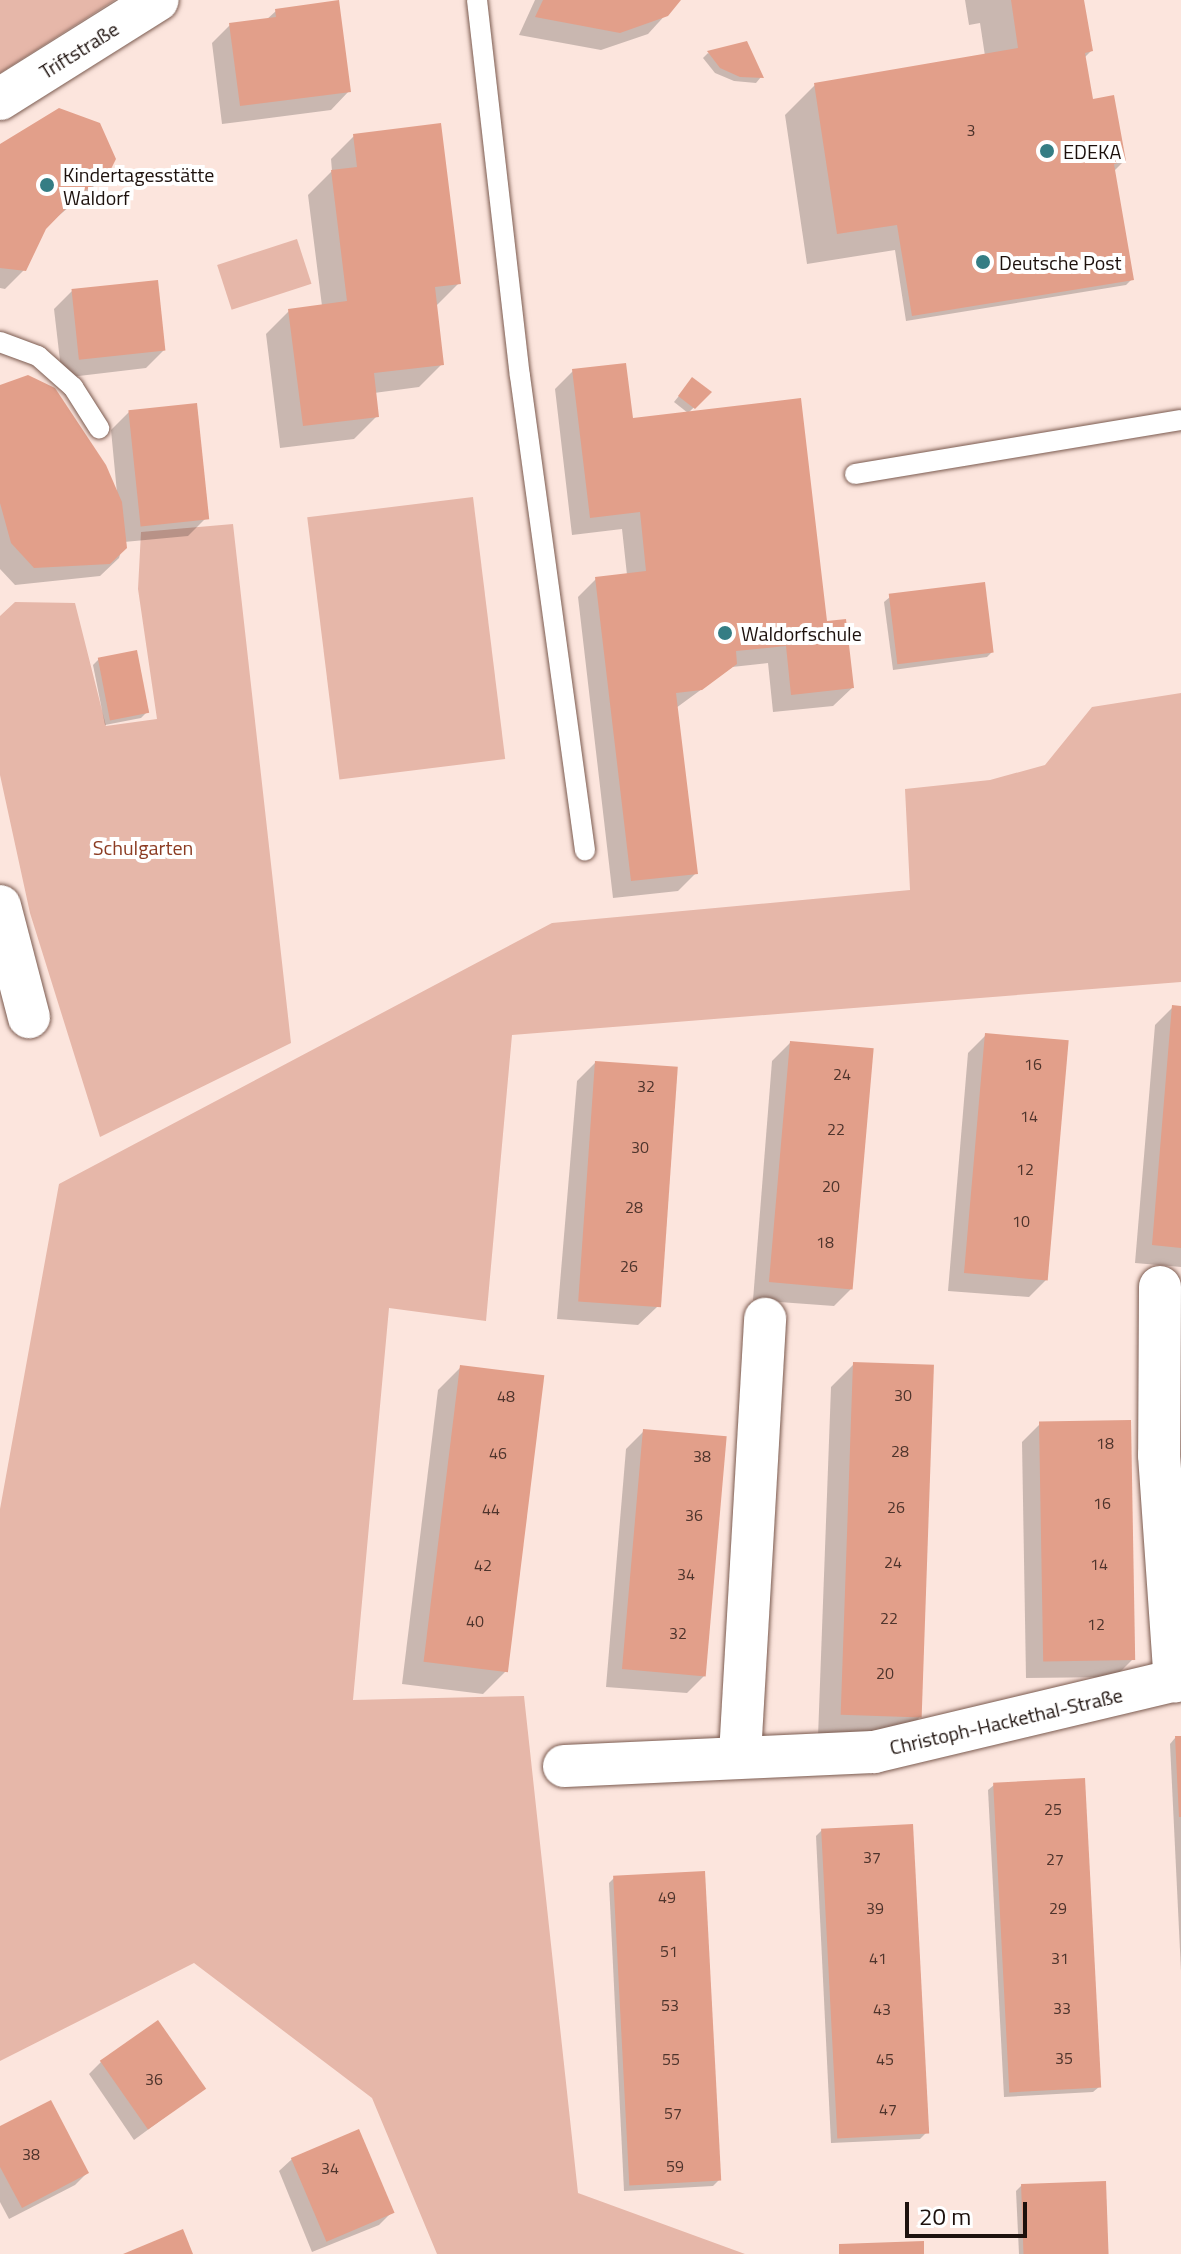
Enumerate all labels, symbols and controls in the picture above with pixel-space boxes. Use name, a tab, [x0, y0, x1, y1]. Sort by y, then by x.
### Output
street label: Triftstraße	[35, 16, 123, 84]
house number: 3	[967, 120, 975, 140]
place label: EDEKA	[1063, 139, 1121, 163]
marker: EDEKA	[1038, 142, 1056, 160]
place label: Kindertagesstätte Waldorf	[63, 162, 214, 209]
marker: Kindertagesstätte Waldorf	[38, 176, 56, 194]
place label: Deutsche Post	[999, 250, 1122, 274]
marker: Deutsche Post	[974, 253, 992, 271]
place label: Waldorfschule	[741, 621, 862, 645]
marker: Waldorfschule	[716, 624, 734, 642]
park label: Schulgarten	[93, 835, 193, 859]
house number: 16	[1024, 1054, 1042, 1074]
house number: 24	[833, 1064, 851, 1084]
house number: 32	[637, 1076, 655, 1096]
house number: 14	[1020, 1106, 1038, 1126]
house number: 22	[827, 1119, 845, 1139]
house number: 30	[631, 1137, 649, 1157]
house number: 12	[1016, 1159, 1034, 1179]
house number: 20	[822, 1176, 840, 1196]
house number: 28	[625, 1197, 643, 1217]
house number: 10	[1012, 1211, 1030, 1231]
house number: 18	[816, 1232, 834, 1252]
house number: 26	[620, 1256, 638, 1276]
house number: 30	[894, 1385, 912, 1405]
house number: 48	[497, 1386, 515, 1406]
house number: 18	[1096, 1433, 1114, 1453]
house number: 28	[891, 1441, 909, 1461]
house number: 46	[489, 1443, 507, 1463]
house number: 38	[693, 1446, 711, 1466]
house number: 16	[1093, 1493, 1111, 1513]
house number: 26	[887, 1497, 905, 1517]
house number: 44	[482, 1499, 500, 1519]
house number: 36	[685, 1505, 703, 1525]
house number: 24	[884, 1552, 902, 1572]
house number: 14	[1090, 1554, 1108, 1574]
house number: 42	[474, 1555, 492, 1575]
house number: 34	[677, 1564, 695, 1584]
house number: 22	[880, 1608, 898, 1628]
house number: 40	[466, 1611, 484, 1631]
house number: 12	[1087, 1614, 1105, 1634]
house number: 32	[669, 1623, 687, 1643]
house number: 20	[876, 1663, 894, 1683]
street label: Christoph-Hackethal-Straße	[887, 1683, 1125, 1759]
house number: 25	[1044, 1799, 1062, 1819]
house number: 37	[863, 1847, 881, 1867]
house number: 27	[1046, 1849, 1064, 1869]
house number: 49	[658, 1887, 676, 1907]
house number: 39	[866, 1898, 884, 1918]
house number: 29	[1049, 1898, 1067, 1918]
house number: 51	[660, 1941, 678, 1961]
house number: 41	[869, 1948, 887, 1968]
house number: 31	[1051, 1948, 1069, 1968]
house number: 53	[661, 1995, 679, 2015]
house number: 33	[1053, 1998, 1071, 2018]
house number: 43	[873, 1999, 891, 2019]
house number: 35	[1055, 2048, 1073, 2068]
house number: 55	[662, 2049, 680, 2069]
house number: 45	[876, 2049, 894, 2069]
house number: 36	[145, 2069, 163, 2089]
house number: 47	[879, 2099, 897, 2119]
house number: 57	[664, 2103, 682, 2123]
house number: 38	[22, 2144, 40, 2164]
house number: 59	[666, 2156, 684, 2176]
house number: 34	[321, 2158, 339, 2178]
scale bar	[909, 2186, 1031, 2236]
text: 20 m	[919, 2198, 971, 2234]

